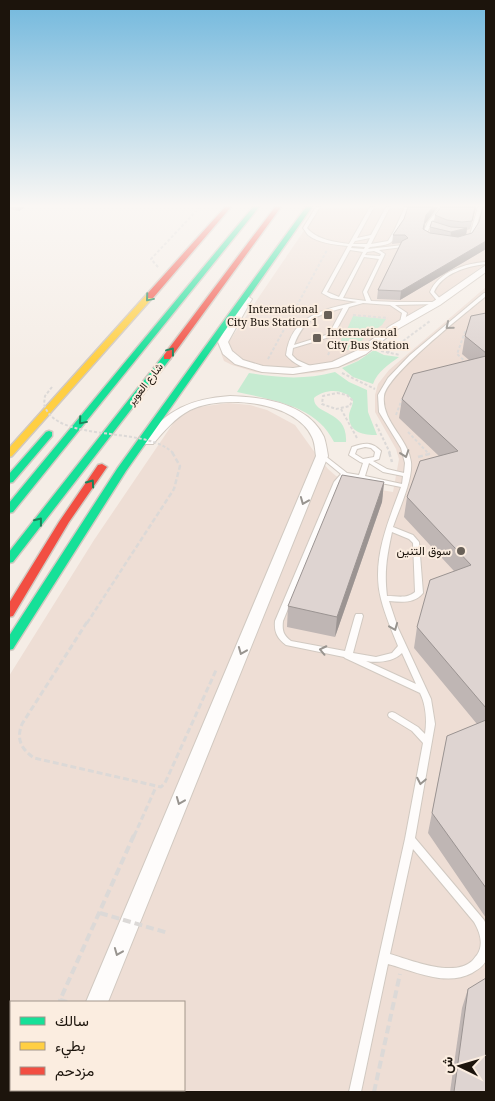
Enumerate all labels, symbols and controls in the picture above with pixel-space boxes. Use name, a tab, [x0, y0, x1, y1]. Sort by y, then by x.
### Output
one-way arrow	[146, 292, 154, 301]
place label: International City Bus Station 1	[227, 301, 319, 329]
marker: International City Bus Station 1	[322, 309, 334, 321]
one-way arrow	[446, 320, 455, 328]
place label: International City Bus Station	[327, 324, 409, 352]
marker: International City Bus Station	[311, 332, 323, 344]
one-way arrow	[165, 347, 174, 357]
street label: شارع العوير	[123, 359, 167, 409]
one-way arrow	[79, 416, 88, 425]
one-way arrow	[400, 449, 410, 457]
one-way arrow	[85, 480, 93, 489]
one-way arrow	[300, 496, 311, 505]
one-way arrow	[33, 518, 41, 527]
place label: سوق التنين	[396, 542, 451, 559]
marker: سوق التنين	[455, 545, 467, 557]
one-way arrow	[388, 622, 398, 631]
one-way arrow	[238, 646, 249, 655]
one-way arrow	[319, 646, 328, 656]
one-way arrow	[416, 776, 427, 785]
one-way arrow	[176, 797, 186, 805]
one-way arrow	[114, 947, 125, 956]
legend	[10, 1001, 185, 1091]
text: سالك	[55, 1010, 89, 1030]
text: بطيء	[55, 1035, 85, 1059]
north arrow	[435, 1041, 485, 1091]
text: ش	[436, 1055, 457, 1074]
text: مزدحم	[55, 1060, 94, 1081]

